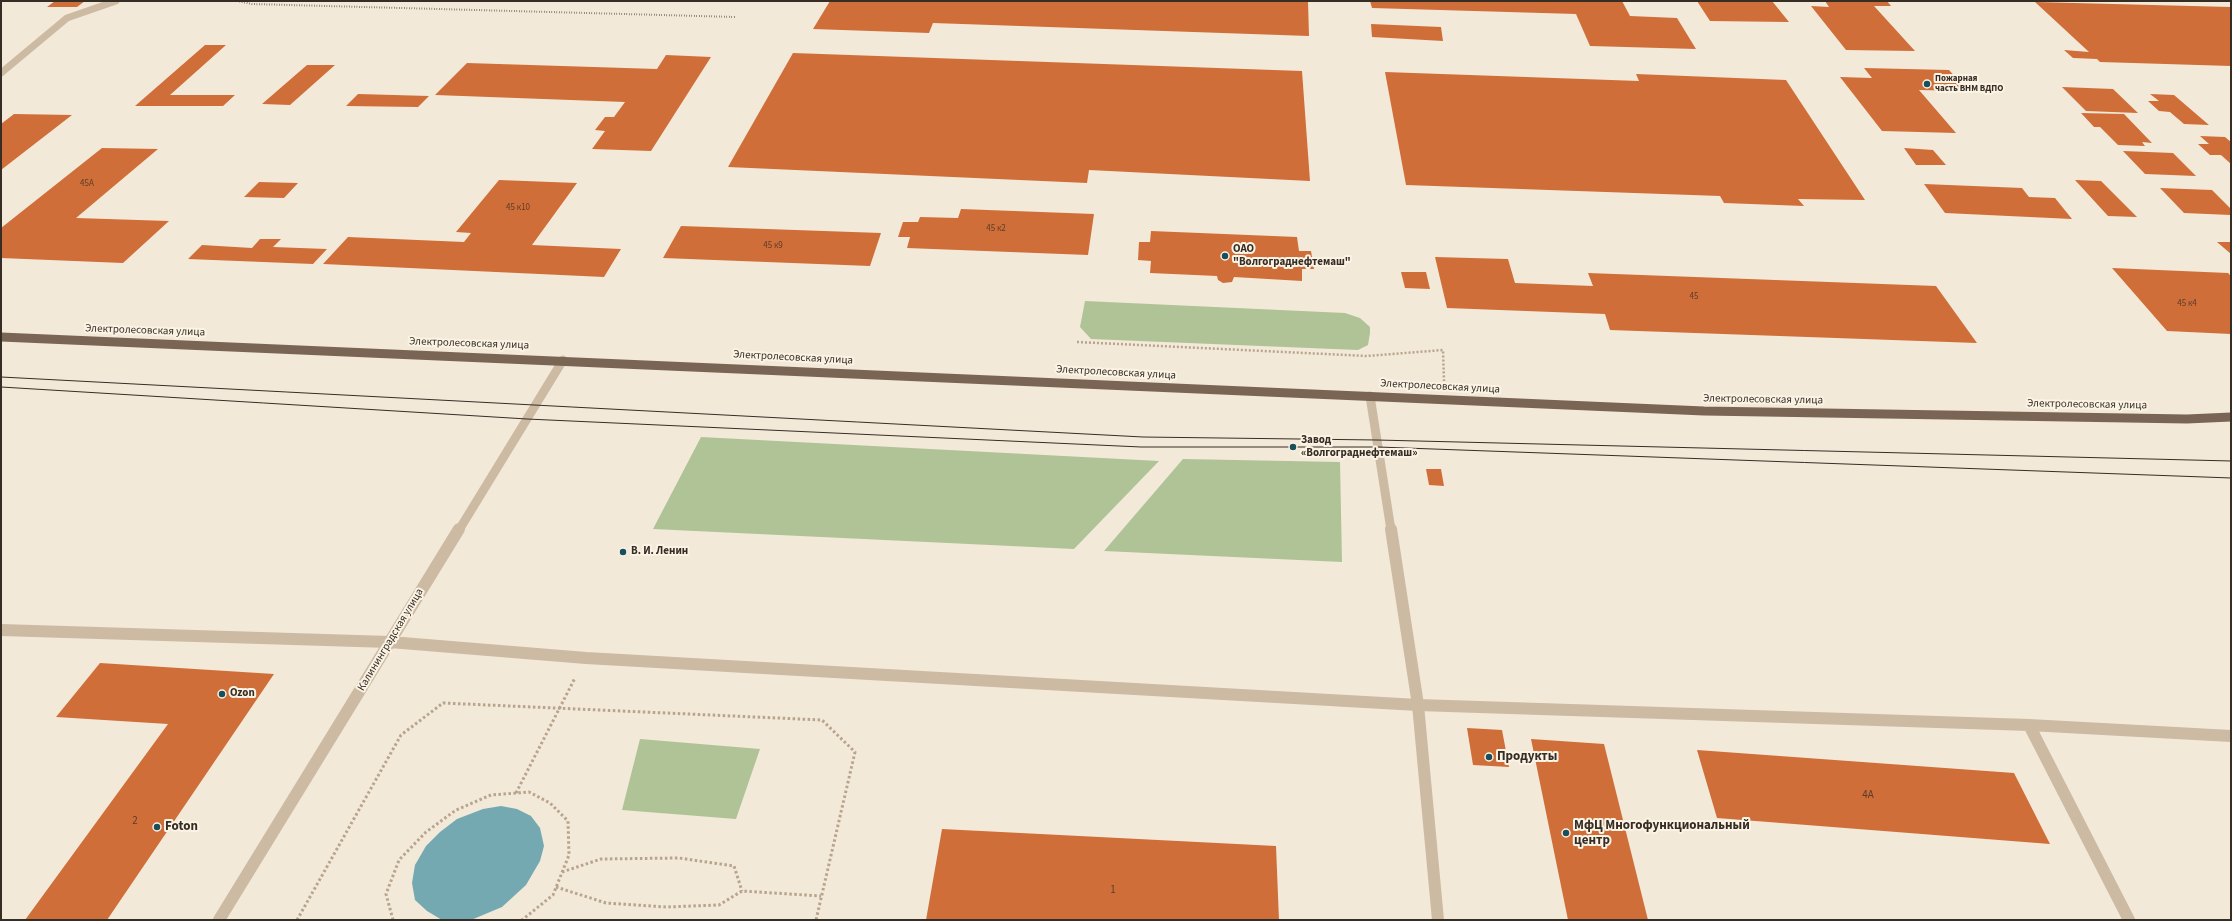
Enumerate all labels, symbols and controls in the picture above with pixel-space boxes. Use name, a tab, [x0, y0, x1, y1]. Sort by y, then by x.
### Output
place label: Пожарная часть ВНМ ВДПО	[1935, 74, 2003, 95]
marker: Пожарная часть ВНМ ВДПО	[1922, 79, 1932, 89]
house number: 45А	[80, 179, 94, 189]
house number: 45 к10	[506, 203, 530, 213]
house number: 45 к2	[986, 224, 1006, 234]
house number: 45 к9	[763, 241, 783, 251]
place label: ОАО "Волгограднефтемаш"	[1233, 243, 1351, 269]
marker: ОАО "Волгограднефтемаш"	[1220, 251, 1230, 261]
house number: 45	[1690, 292, 1698, 302]
house number: 45 к4	[2177, 299, 2197, 309]
street label: Электролесовская улица	[85, 322, 205, 340]
street label: Электролесовская улица	[409, 335, 529, 353]
street label: Электролесовская улица	[733, 348, 853, 368]
street label: Электролесовская улица	[1056, 363, 1176, 383]
street label: Электролесовская улица	[1380, 377, 1500, 397]
street label: Электролесовская улица	[1703, 392, 1823, 408]
street label: Электролесовская улица	[2027, 397, 2147, 413]
place label: Завод «Волгограднефтемаш»	[1301, 434, 1417, 460]
marker: Завод «Волгограднефтемаш»	[1288, 442, 1298, 452]
place label: В. И. Ленин	[631, 545, 688, 559]
marker: В. И. Ленин	[618, 547, 628, 557]
street label: Калининградская улица	[355, 586, 427, 694]
place label: Ozon	[230, 687, 255, 701]
marker: Ozon	[217, 689, 227, 699]
place label: Продукты	[1497, 749, 1557, 765]
marker: Продукты	[1484, 752, 1494, 762]
house number: 4А	[1862, 789, 1874, 803]
house number: 2	[132, 815, 138, 829]
place label: МфЦ Многофункциональный центр	[1574, 818, 1750, 849]
place label: Foton	[165, 819, 198, 835]
marker: Foton	[152, 822, 162, 832]
marker: МфЦ Многофункциональный центр	[1561, 828, 1571, 838]
house number: 1	[1110, 884, 1116, 898]

